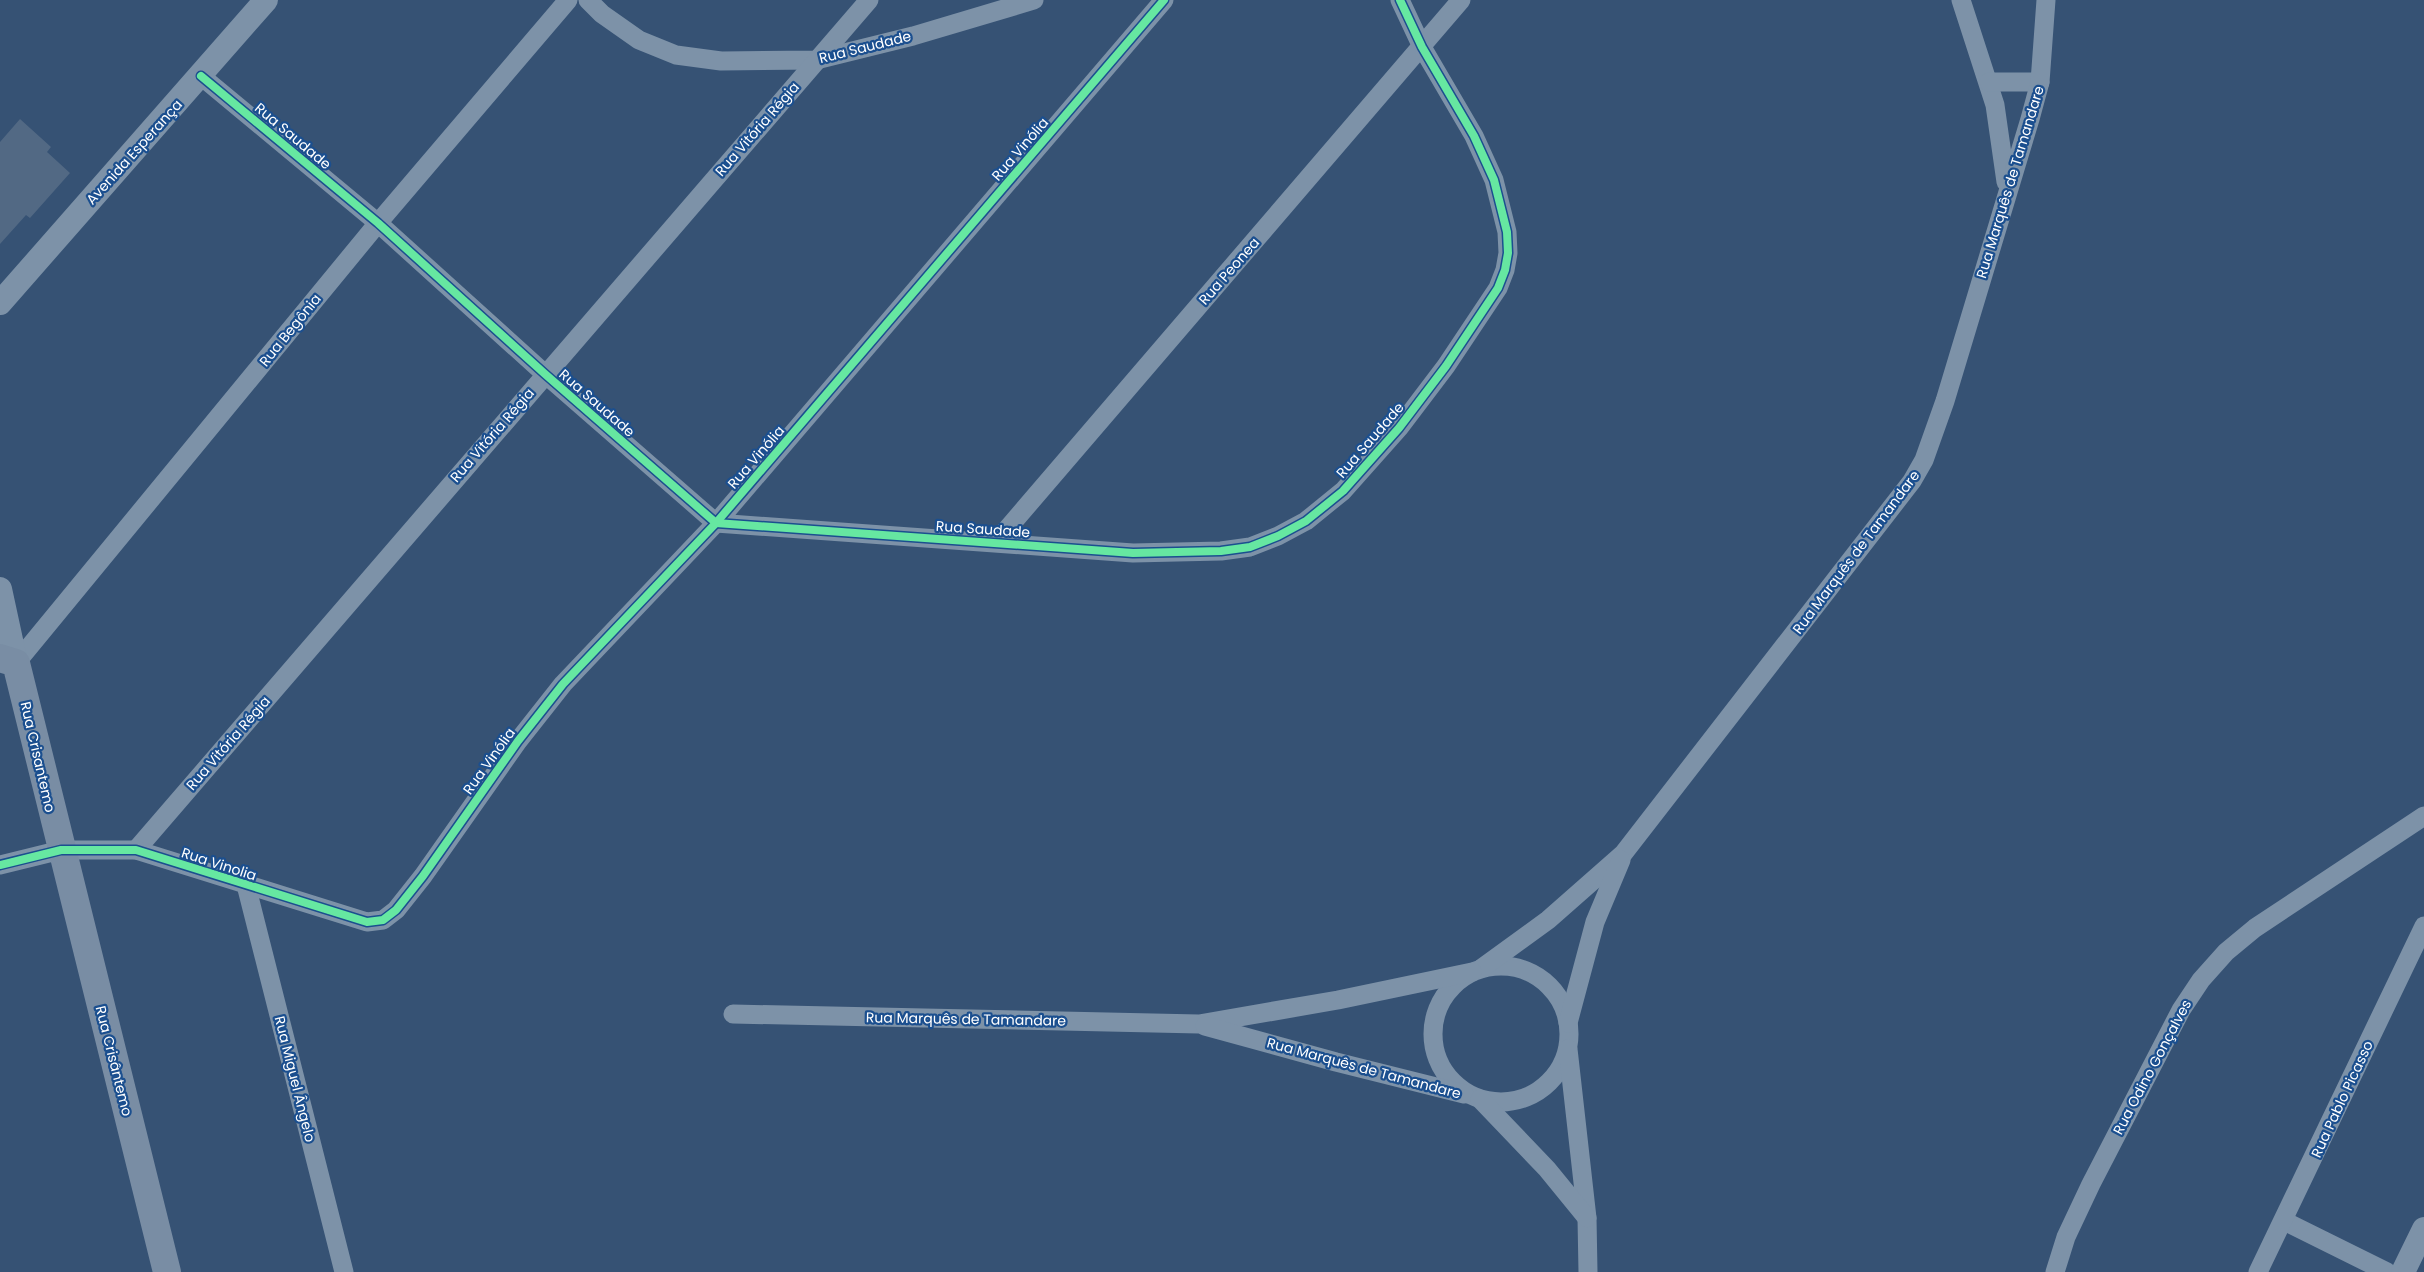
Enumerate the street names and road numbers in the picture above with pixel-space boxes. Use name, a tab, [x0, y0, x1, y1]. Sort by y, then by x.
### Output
street label: Rua Saudade	[817, 26, 914, 68]
street label: Rua Vitória Régia	[710, 78, 804, 180]
street label: Rua Marquês de Tamandare	[1971, 83, 2049, 281]
street label: Avenida Esperança	[81, 95, 187, 209]
street label: Rua Saudade	[250, 98, 336, 174]
street label: Rua Vinólia	[987, 113, 1053, 185]
street label: Rua Peonea	[1194, 233, 1264, 309]
street label: Rua Begônia	[254, 289, 326, 371]
street label: Rua Saudade	[555, 364, 639, 442]
street label: Rua Vitória Régia	[445, 384, 539, 486]
street label: Rua Saudade	[1331, 398, 1409, 482]
street label: Rua Vinólia	[723, 421, 789, 493]
street label: Rua Marquês de Tamandare	[1788, 466, 1924, 638]
street label: Rua Saudade	[935, 516, 1031, 542]
street label: Rua Vitória Régia	[181, 692, 275, 794]
street label: Rua Crisantemo	[16, 700, 60, 814]
street label: Rua Vinólia	[458, 724, 520, 798]
street label: Rua Vinolia	[179, 842, 259, 886]
street label: Rua Odino Gonçalves	[2108, 996, 2196, 1138]
street label: Rua Crisântemo	[91, 1004, 137, 1118]
street label: Rua Marquês de Tamandare	[866, 1007, 1067, 1031]
street label: Rua Miguel Ângelo	[270, 1014, 320, 1144]
street label: Rua Marquês de Tamandare	[1265, 1032, 1464, 1104]
street label: Rua Pablo Picasso	[2306, 1037, 2378, 1161]

